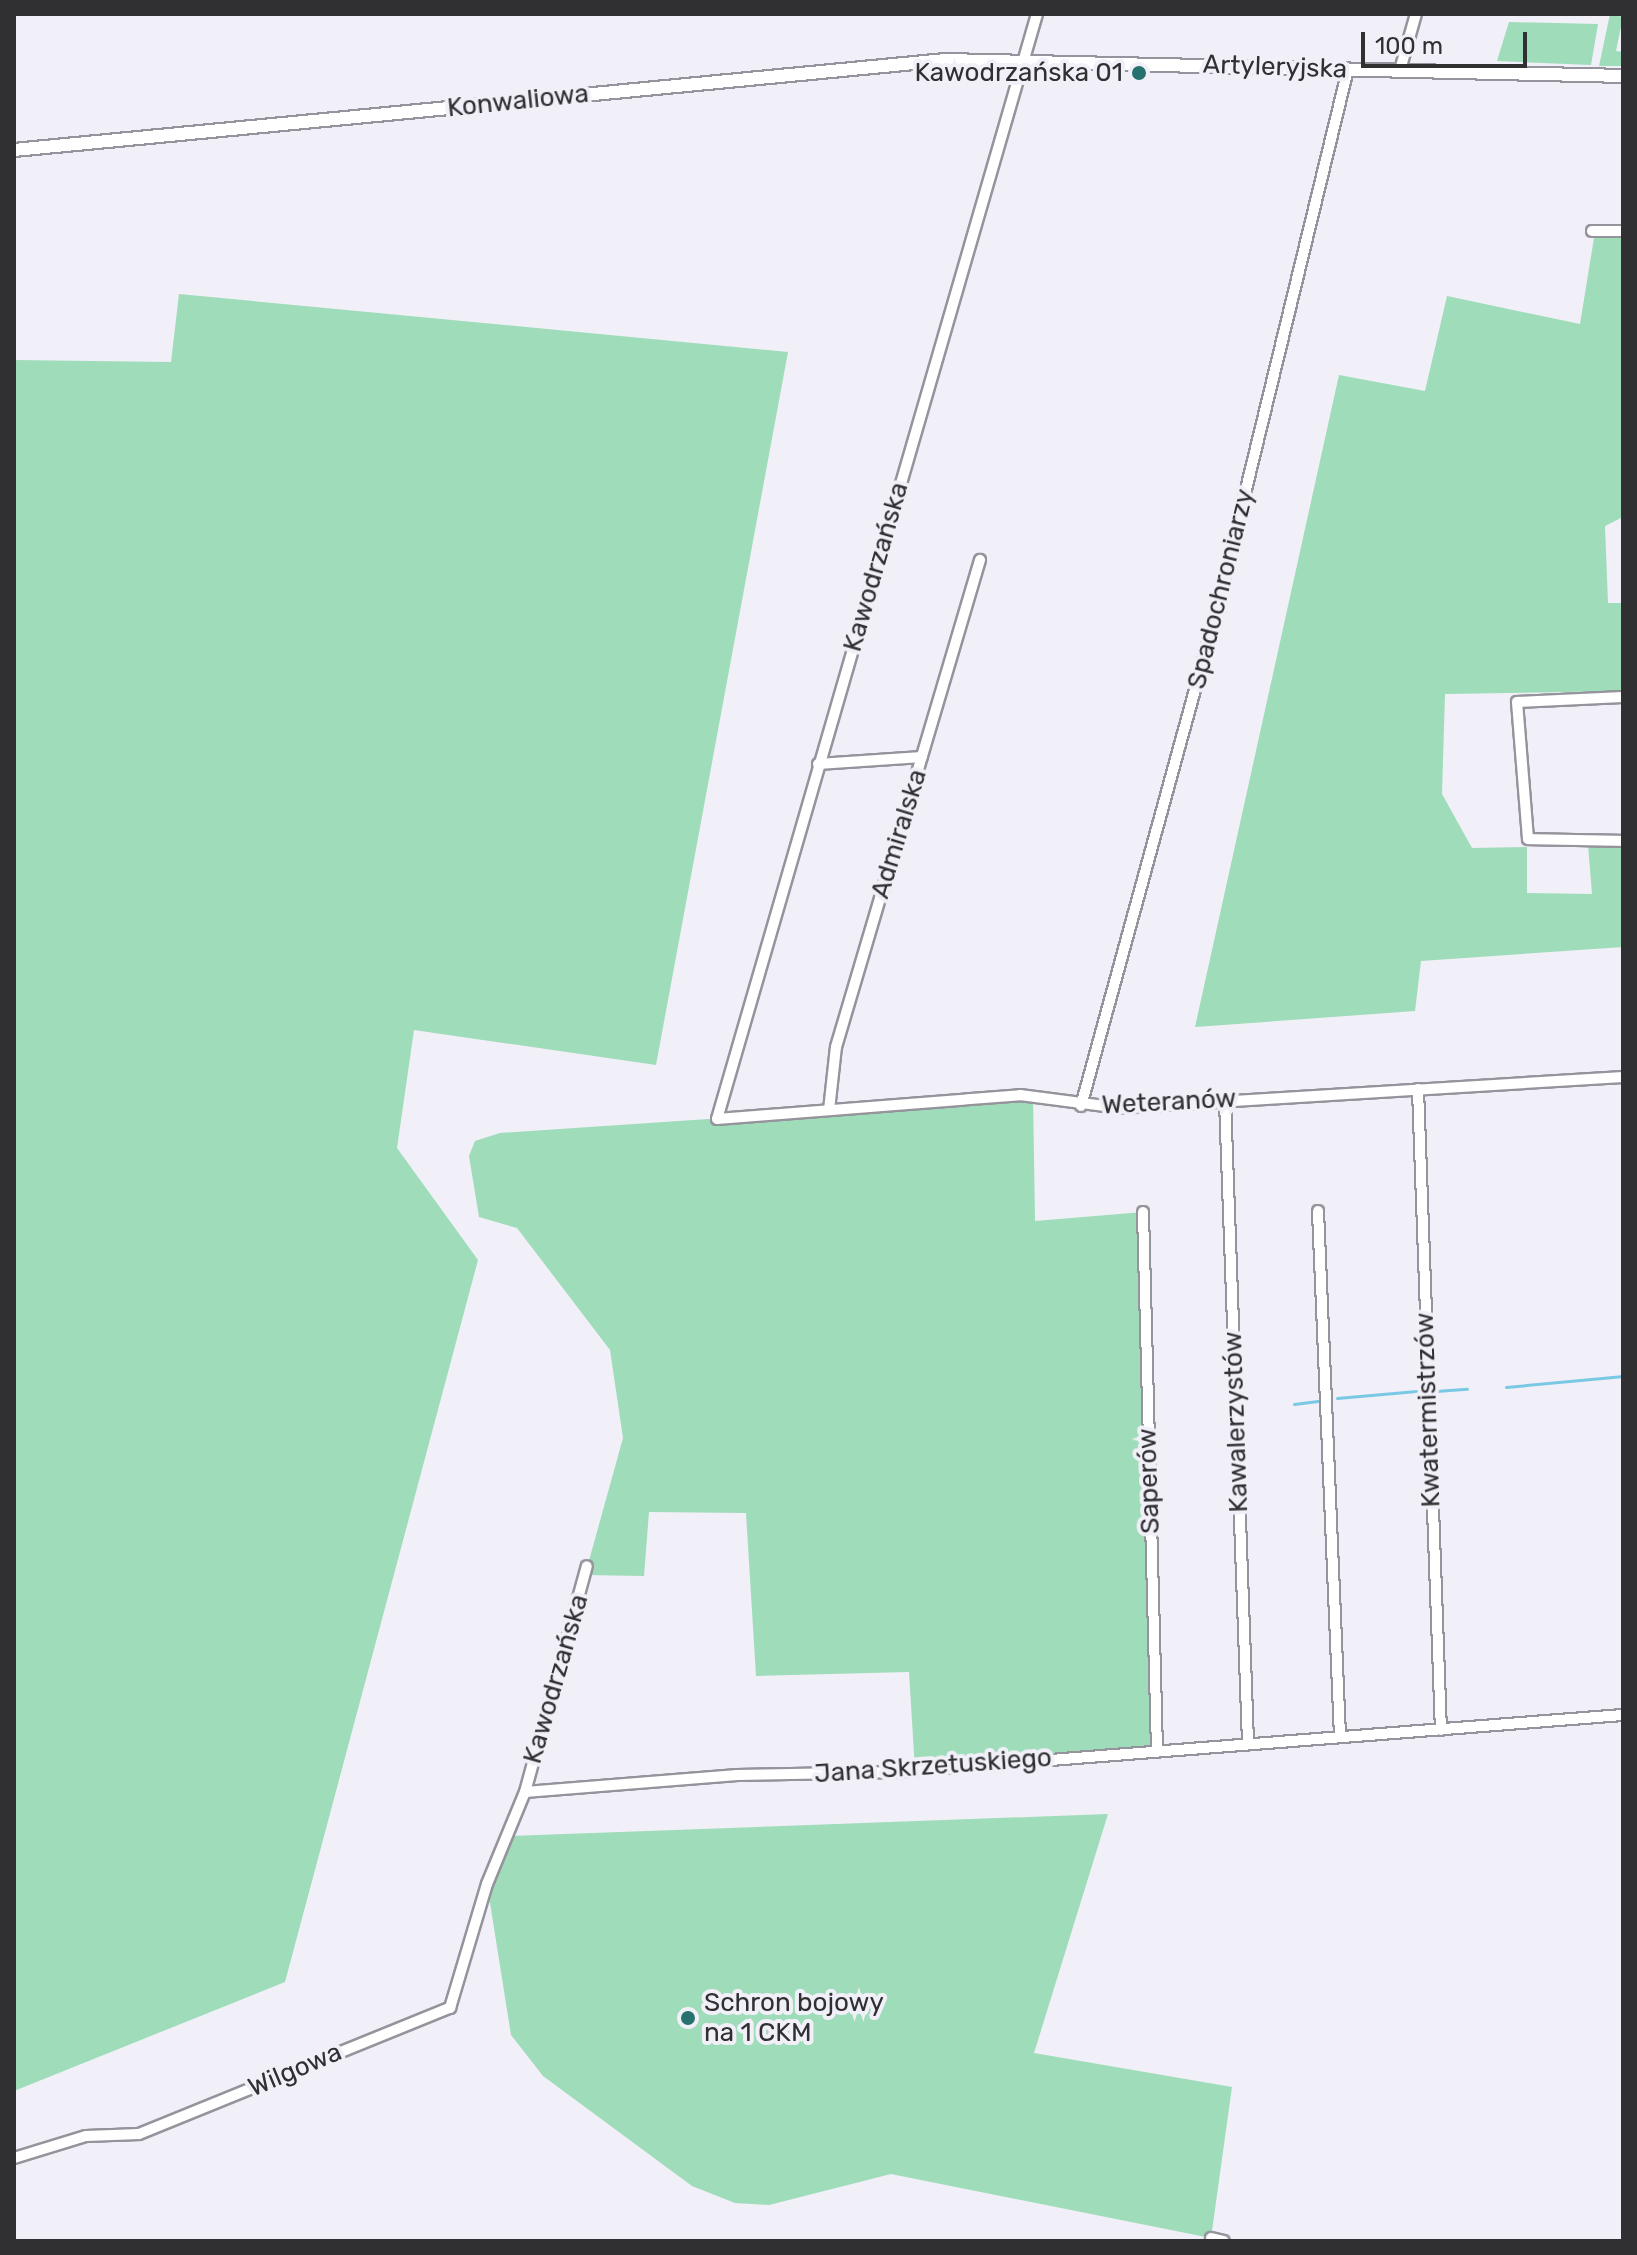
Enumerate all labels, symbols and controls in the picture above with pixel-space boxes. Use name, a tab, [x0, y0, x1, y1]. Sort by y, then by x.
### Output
scale bar	[1365, 16, 1531, 66]
text: 100 m	[1375, 32, 1443, 60]
street label: Artyleryjska	[1202, 49, 1348, 85]
place label: Kawodrzańska 01	[914, 57, 1123, 89]
marker: Kawodrzańska 01	[1130, 64, 1148, 82]
street label: Konwaliowa	[446, 78, 590, 124]
street label: Kawodrzańska	[837, 479, 915, 655]
street label: Spadochroniarzy	[1181, 486, 1261, 692]
street label: Admiralska	[865, 766, 933, 902]
street label: Weteranów	[1101, 1083, 1237, 1121]
street label: Kwatermistrzów	[1409, 1312, 1447, 1508]
street label: Kawalerzystów	[1217, 1331, 1255, 1513]
street label: Saperów	[1132, 1428, 1166, 1534]
street label: Kawodrzańska	[517, 1591, 595, 1767]
street label: Jana Skrzetuskiego	[813, 1742, 1053, 1790]
place label: Schron bojowy na 1 CKM	[704, 1987, 884, 2048]
marker: Schron bojowy na 1 CKM	[679, 2009, 697, 2027]
street label: Wilgowa	[244, 2036, 346, 2104]

